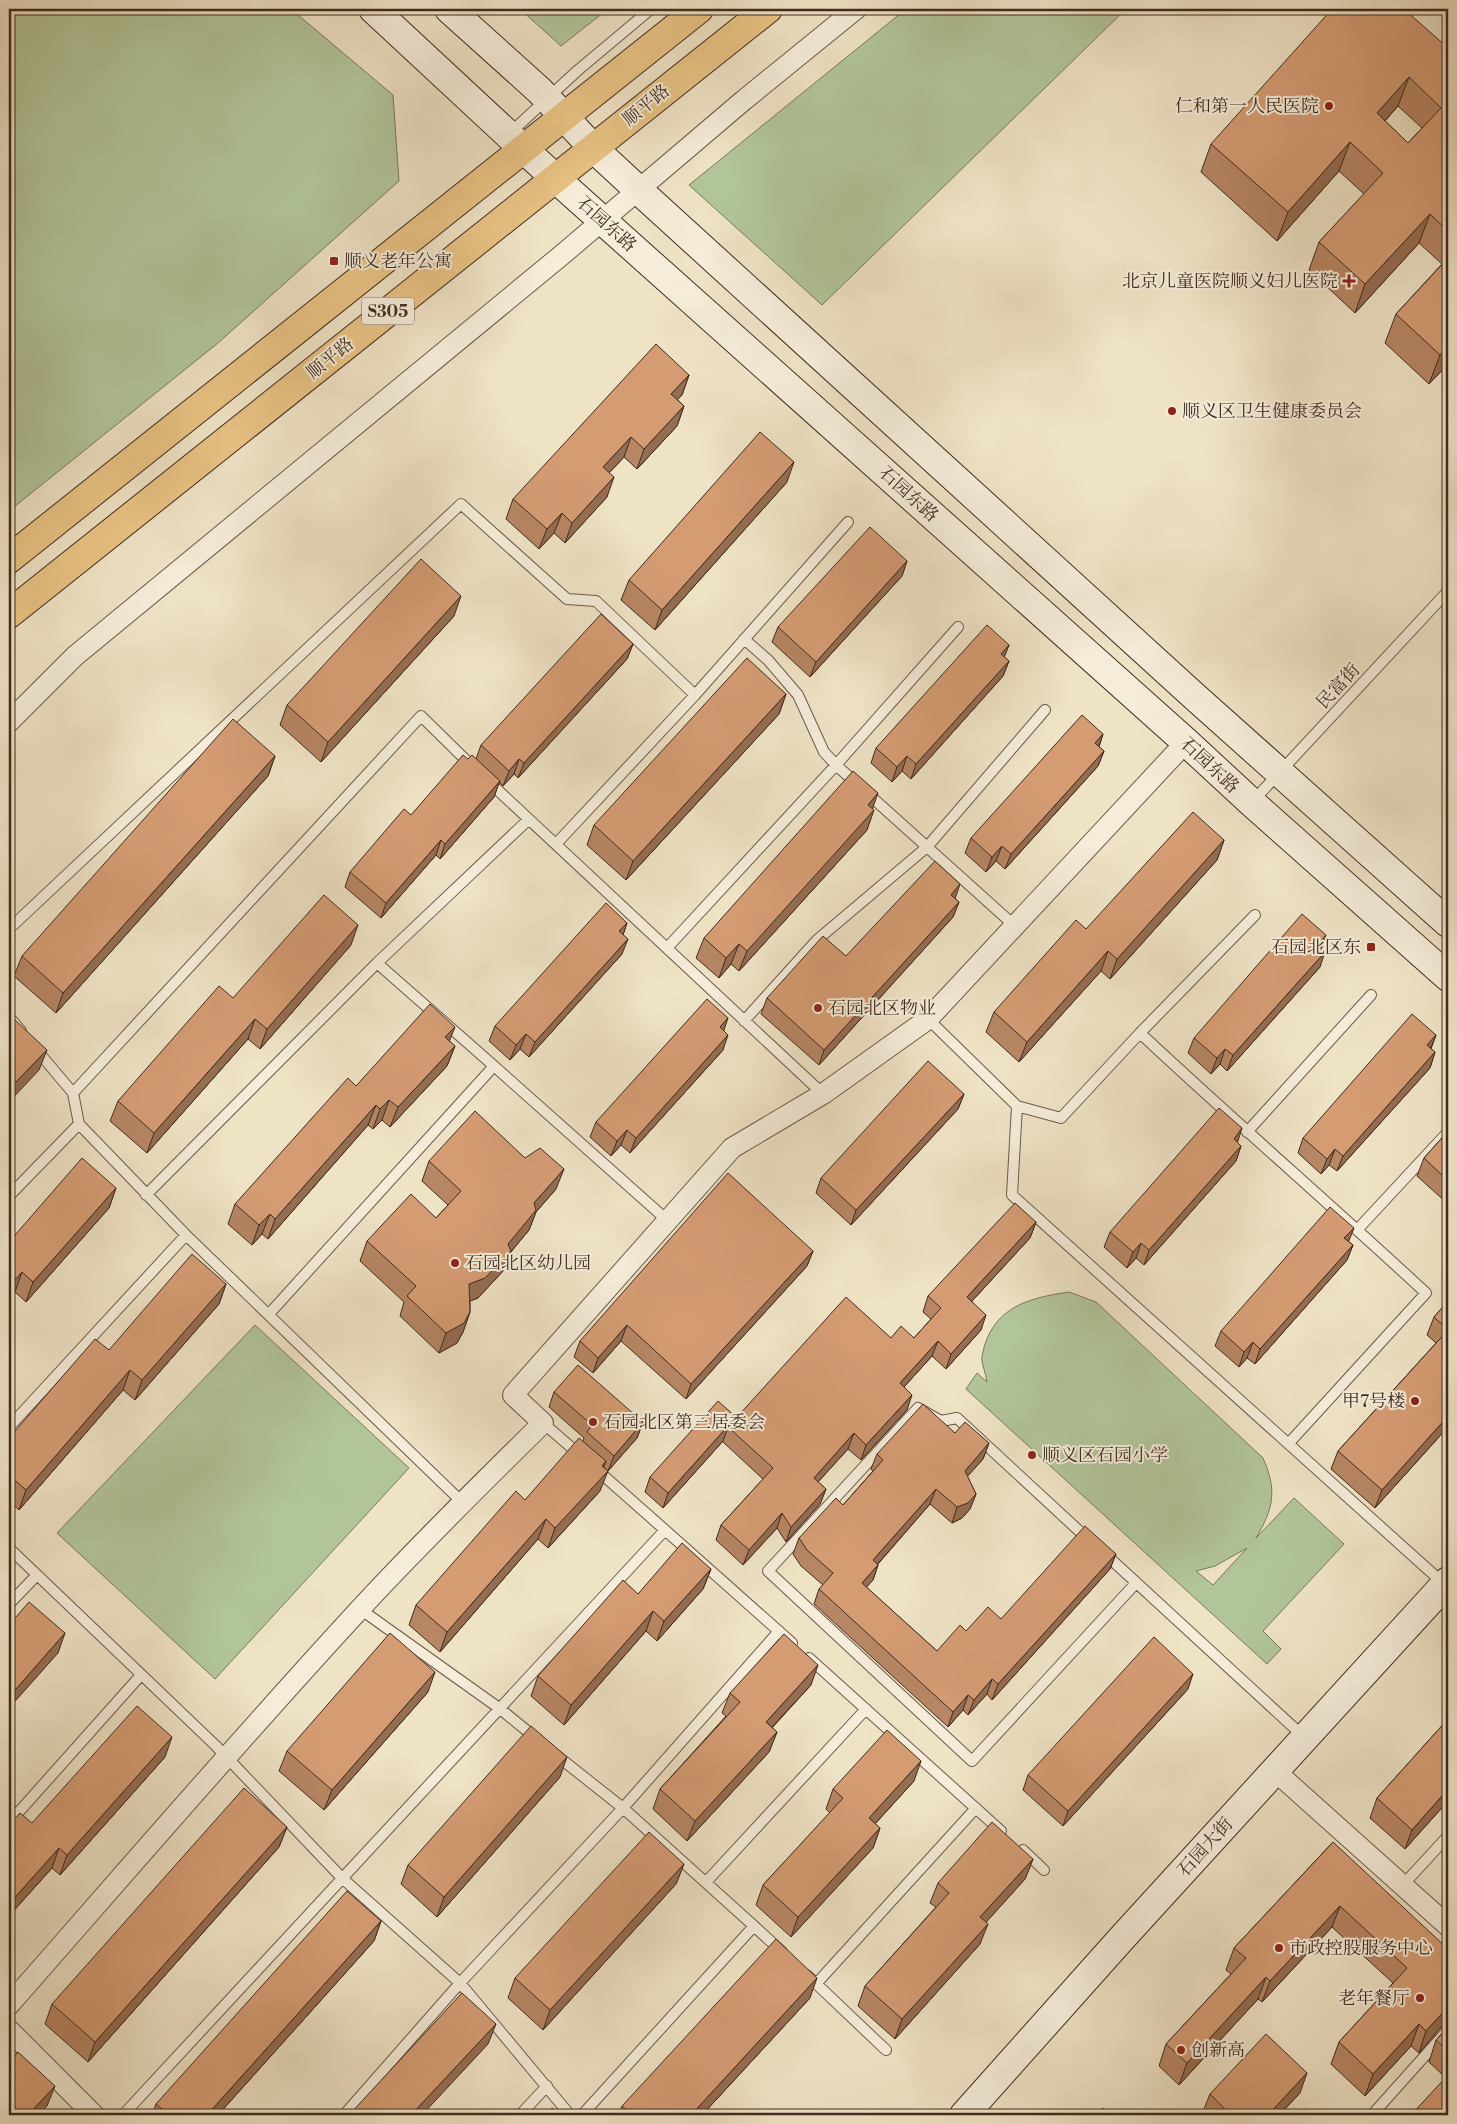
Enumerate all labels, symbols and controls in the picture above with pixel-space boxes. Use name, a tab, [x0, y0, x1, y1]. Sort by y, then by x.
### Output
street label: 顺平路	[618, 79, 675, 131]
place label: 仁和第一人民医院	[1175, 95, 1319, 118]
marker: 仁和第一人民医院	[1323, 100, 1335, 112]
street label: 石园东路	[572, 192, 641, 257]
place label: 顺义老年公寓	[344, 250, 452, 273]
marker: 顺义老年公寓	[328, 255, 340, 267]
place label: 北京儿童医院顺义妇儿医院	[1122, 270, 1338, 293]
marker: 北京儿童医院顺义妇儿医院	[1342, 274, 1356, 288]
road number: S305	[362, 298, 414, 324]
street label: 顺平路	[302, 332, 359, 384]
place label: 顺义区卫生健康委员会	[1182, 400, 1362, 423]
marker: 顺义区卫生健康委员会	[1166, 405, 1178, 417]
street label: 石园东路	[874, 462, 943, 527]
street label: 民富街	[1312, 659, 1365, 714]
street label: 石园东路	[1175, 732, 1244, 798]
place label: 石园北区东	[1271, 936, 1361, 959]
marker: 石园北区东	[1365, 941, 1377, 953]
place label: 石园北区物业	[828, 997, 936, 1020]
marker: 石园北区物业	[812, 1002, 824, 1014]
place label: 石园北区幼儿园	[465, 1252, 591, 1275]
marker: 石园北区幼儿园	[449, 1257, 461, 1269]
place label: 甲7号楼	[1342, 1390, 1405, 1413]
marker: 甲7号楼	[1409, 1395, 1421, 1407]
place label: 石园北区第三居委会	[603, 1411, 765, 1434]
marker: 石园北区第三居委会	[587, 1416, 599, 1428]
place label: 顺义区石园小学	[1042, 1444, 1168, 1467]
marker: 顺义区石园小学	[1026, 1449, 1038, 1461]
street label: 石园大街	[1173, 1813, 1238, 1882]
place label: 市政控股服务中心	[1289, 1937, 1433, 1960]
marker: 市政控股服务中心	[1273, 1942, 1285, 1954]
place label: 老年餐厅	[1338, 1987, 1410, 2010]
marker: 老年餐厅	[1414, 1992, 1426, 2004]
place label: 创新高	[1191, 2039, 1245, 2062]
marker: 创新高	[1175, 2044, 1187, 2056]

